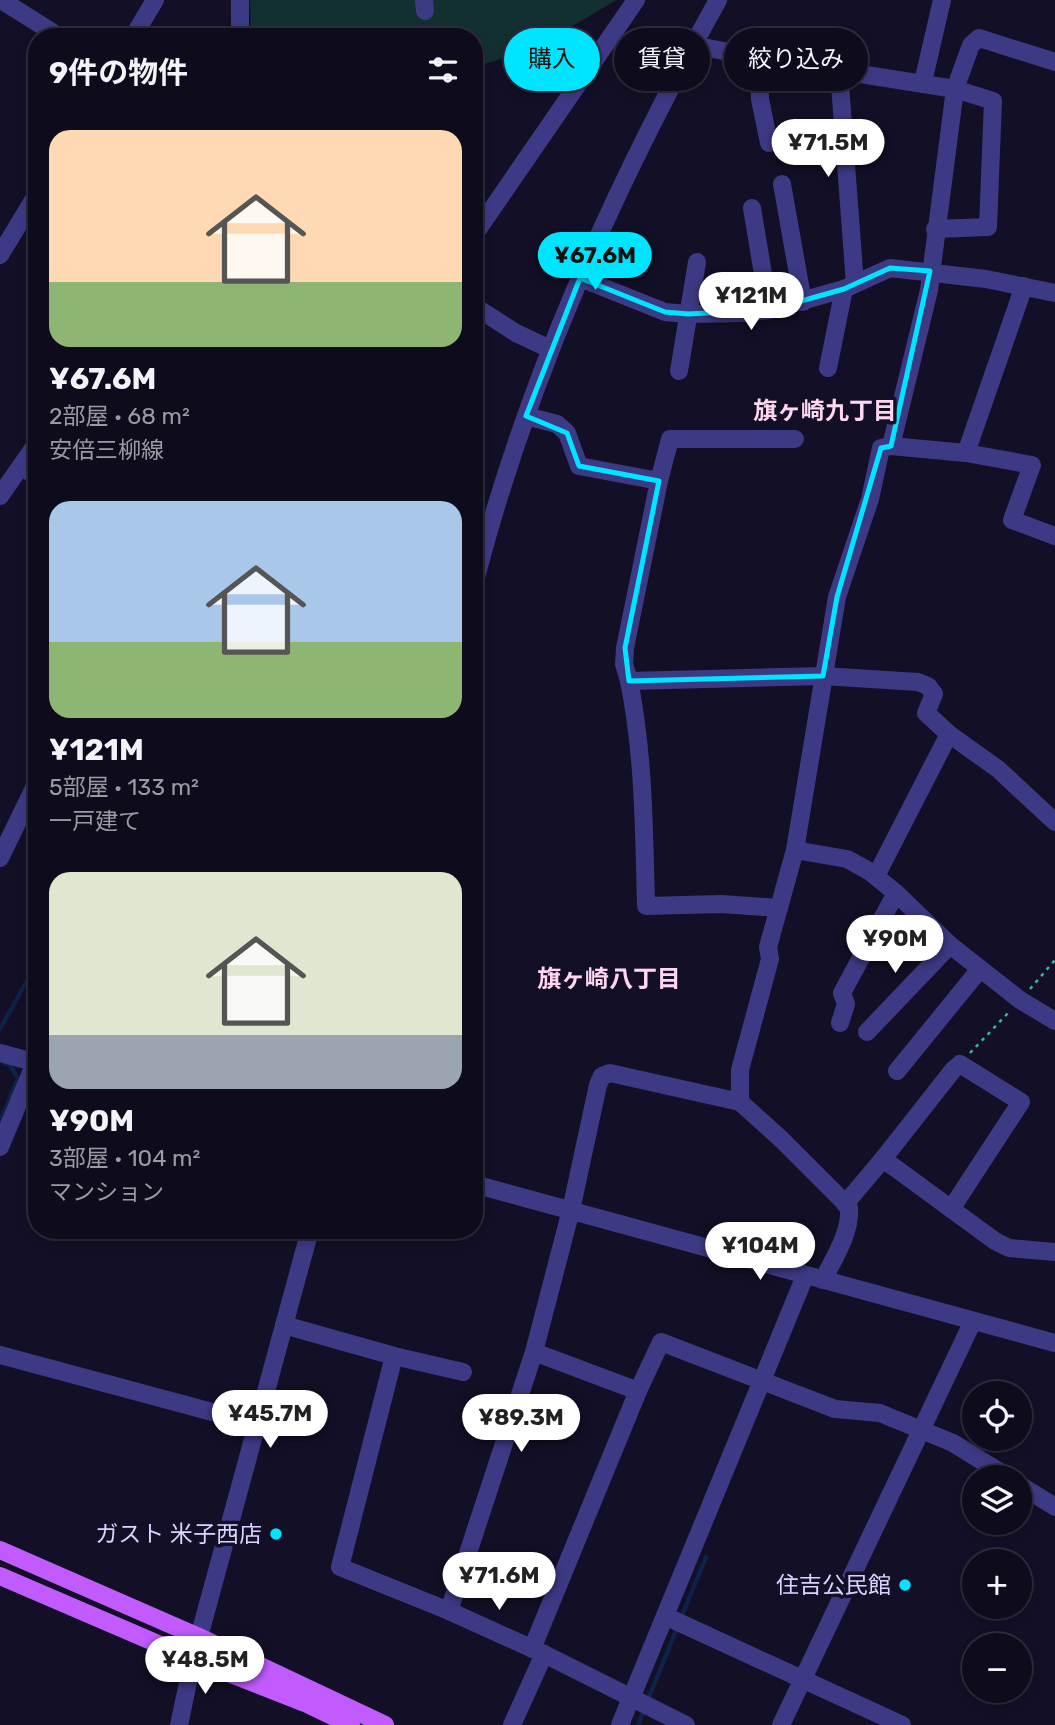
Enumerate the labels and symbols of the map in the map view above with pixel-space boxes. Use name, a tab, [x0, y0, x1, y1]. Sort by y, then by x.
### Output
pin: ¥71.5M	[771, 120, 885, 179]
pin: ¥67.6M	[538, 232, 652, 292]
pin: ¥121M	[702, 272, 800, 332]
district label: 旗ヶ崎九丁目	[753, 397, 897, 425]
pin: ¥90M	[854, 916, 936, 975]
district label: 旗ヶ崎八丁目	[537, 965, 681, 993]
pin: ¥104M	[711, 1222, 809, 1282]
pin: ¥45.7M	[213, 1390, 327, 1450]
pin: ¥89.3M	[464, 1394, 578, 1454]
place label: ガスト 米子西店	[95, 1520, 262, 1548]
marker: ガスト 米子西店	[268, 1526, 284, 1542]
pin: ¥71.6M	[442, 1552, 556, 1612]
place label: 住吉公民館	[776, 1571, 891, 1599]
marker: 住吉公民館	[897, 1577, 913, 1593]
pin: ¥48.5M	[148, 1636, 262, 1696]

